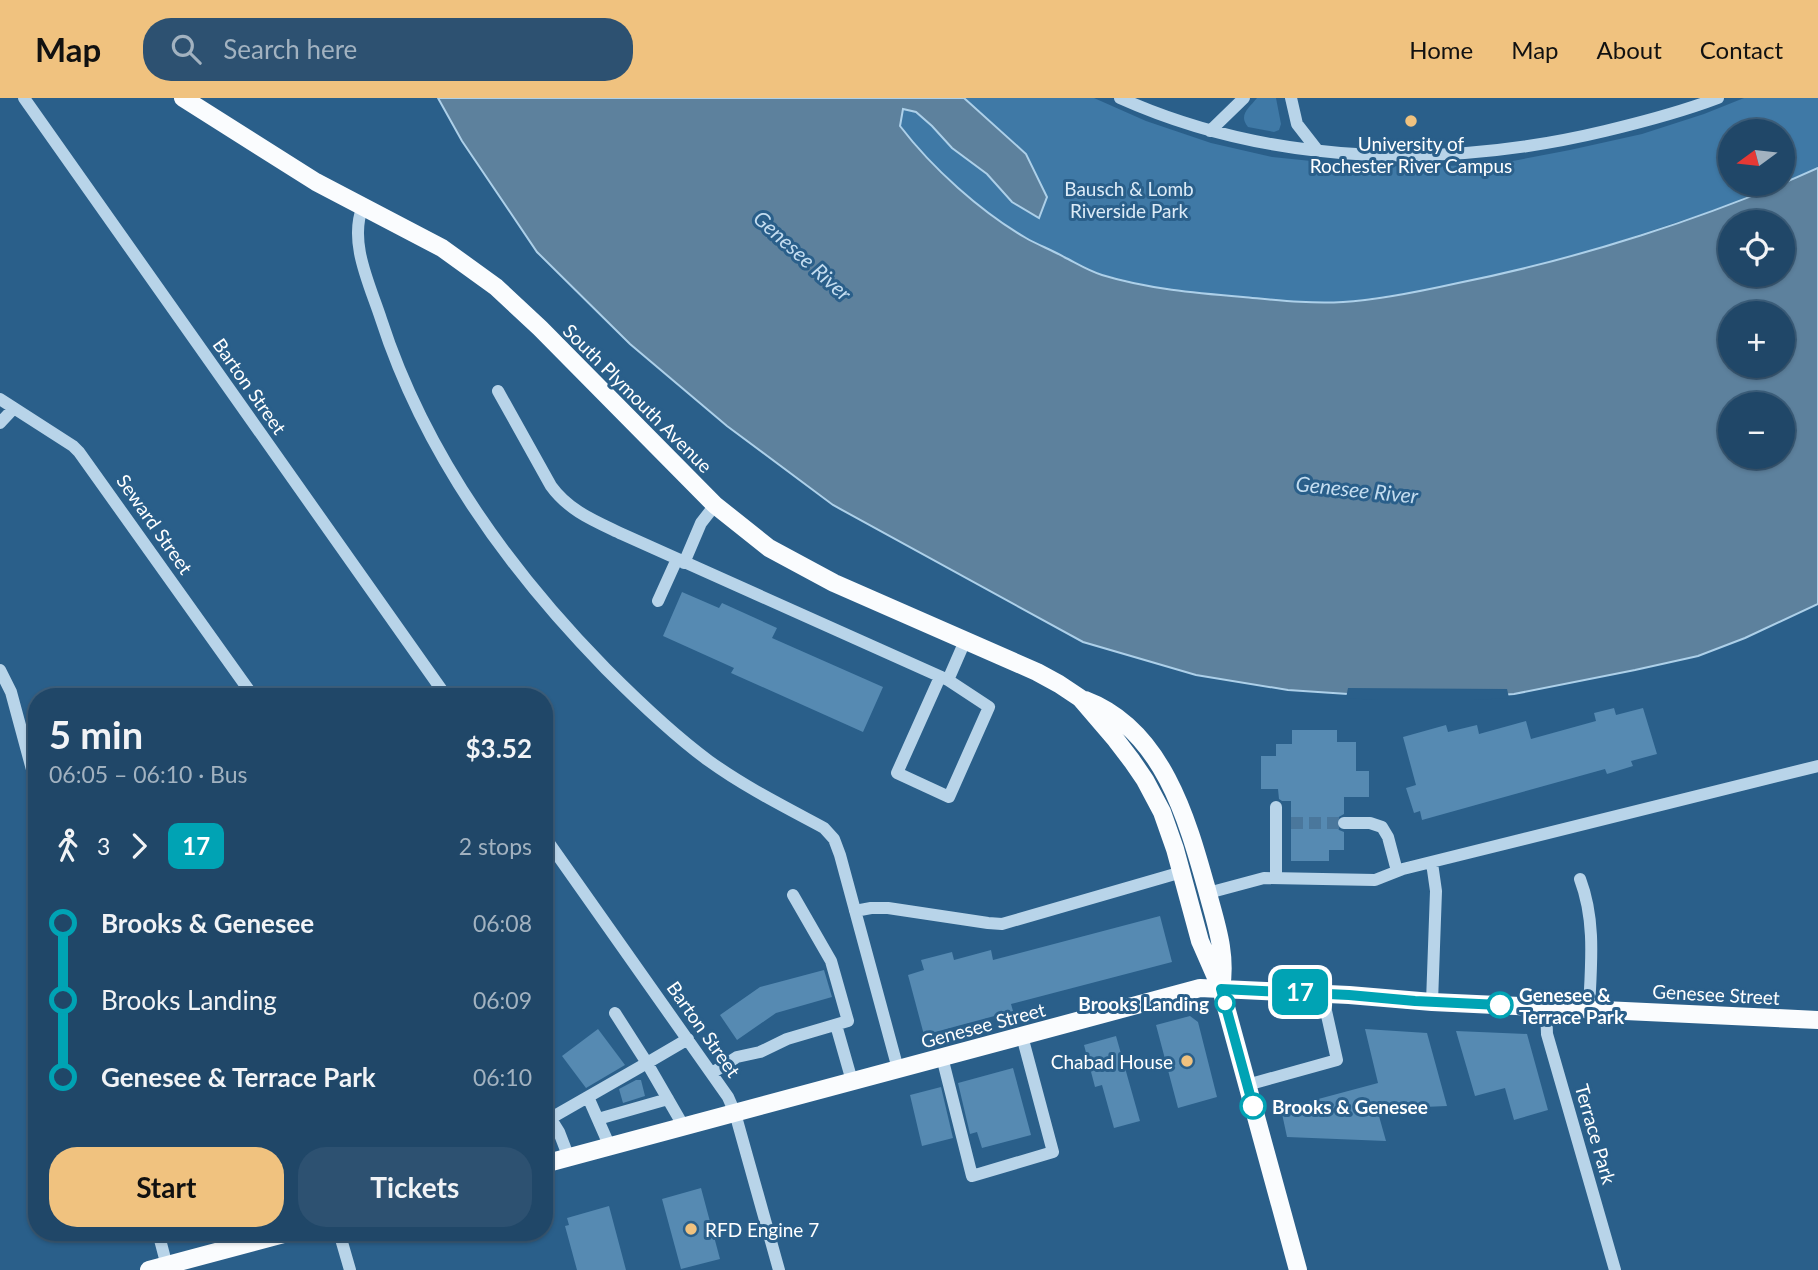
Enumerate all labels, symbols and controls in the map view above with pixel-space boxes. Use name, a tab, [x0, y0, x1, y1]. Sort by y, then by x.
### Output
search box	[143, 18, 633, 81]
text: Map	[35, 29, 101, 69]
icon: search	[167, 30, 205, 68]
text: Search here	[223, 33, 357, 65]
text: Home	[1409, 35, 1473, 64]
text: Map	[1511, 35, 1559, 64]
text: About	[1597, 35, 1662, 64]
text: Contact	[1700, 35, 1783, 64]
marker: University of Rochester River Campus	[1403, 113, 1419, 129]
north arrow	[1718, 119, 1796, 196]
map controls	[1718, 119, 1795, 469]
place label: University of Rochester River Campus	[1310, 132, 1512, 177]
park label: Bausch & Lomb Riverside Park	[1064, 177, 1194, 222]
water label: Genesee River	[749, 205, 858, 306]
button: locate	[1718, 210, 1795, 287]
button: +	[1718, 301, 1795, 378]
street label: South Plymouth Avenue	[559, 319, 717, 477]
street label: Barton Street	[209, 334, 292, 438]
button: −	[1718, 392, 1795, 469]
street label: Seward Street	[112, 470, 198, 578]
water label: Genesee River	[1295, 470, 1420, 508]
text: 5 min	[49, 711, 143, 757]
text: $3.52	[466, 732, 532, 764]
text: 06:05 – 06:10 · Bus	[49, 760, 248, 788]
icon: walk	[49, 827, 87, 865]
icon: forward	[120, 827, 158, 865]
text: 17	[182, 831, 210, 860]
text: 3	[97, 832, 110, 860]
text: 2 stops	[459, 832, 532, 860]
text: Brooks & Genesee	[101, 907, 314, 939]
text: 06:08	[473, 909, 532, 937]
line badge: 17	[1268, 969, 1332, 1015]
street label: Barton Street	[663, 977, 746, 1081]
text: 17	[1286, 977, 1314, 1006]
street label: Genesee Street	[1652, 979, 1781, 1009]
place label: Genesee & Terrace Park	[1519, 983, 1625, 1028]
text: Brooks Landing	[101, 984, 277, 1016]
text: 06:09	[473, 986, 532, 1014]
place label: Brooks Landing	[1078, 992, 1209, 1015]
marker: Genesee & Terrace Park	[1487, 992, 1513, 1018]
marker: Brooks Landing	[1215, 993, 1235, 1013]
street label: Genesee Street	[918, 997, 1048, 1053]
place label: Chabad House	[1051, 1050, 1173, 1073]
marker: Chabad House	[1179, 1053, 1195, 1069]
text: Genesee & Terrace Park	[101, 1061, 376, 1093]
text: 06:10	[473, 1063, 532, 1091]
street label: Terrace Park	[1571, 1081, 1621, 1187]
marker: Brooks & Genesee	[1240, 1093, 1266, 1119]
place label: Brooks & Genesee	[1272, 1095, 1428, 1118]
button: Start	[49, 1147, 284, 1227]
button: Tickets	[298, 1147, 532, 1227]
place label: RFD Engine 7	[705, 1218, 819, 1241]
marker: RFD Engine 7	[683, 1221, 699, 1237]

